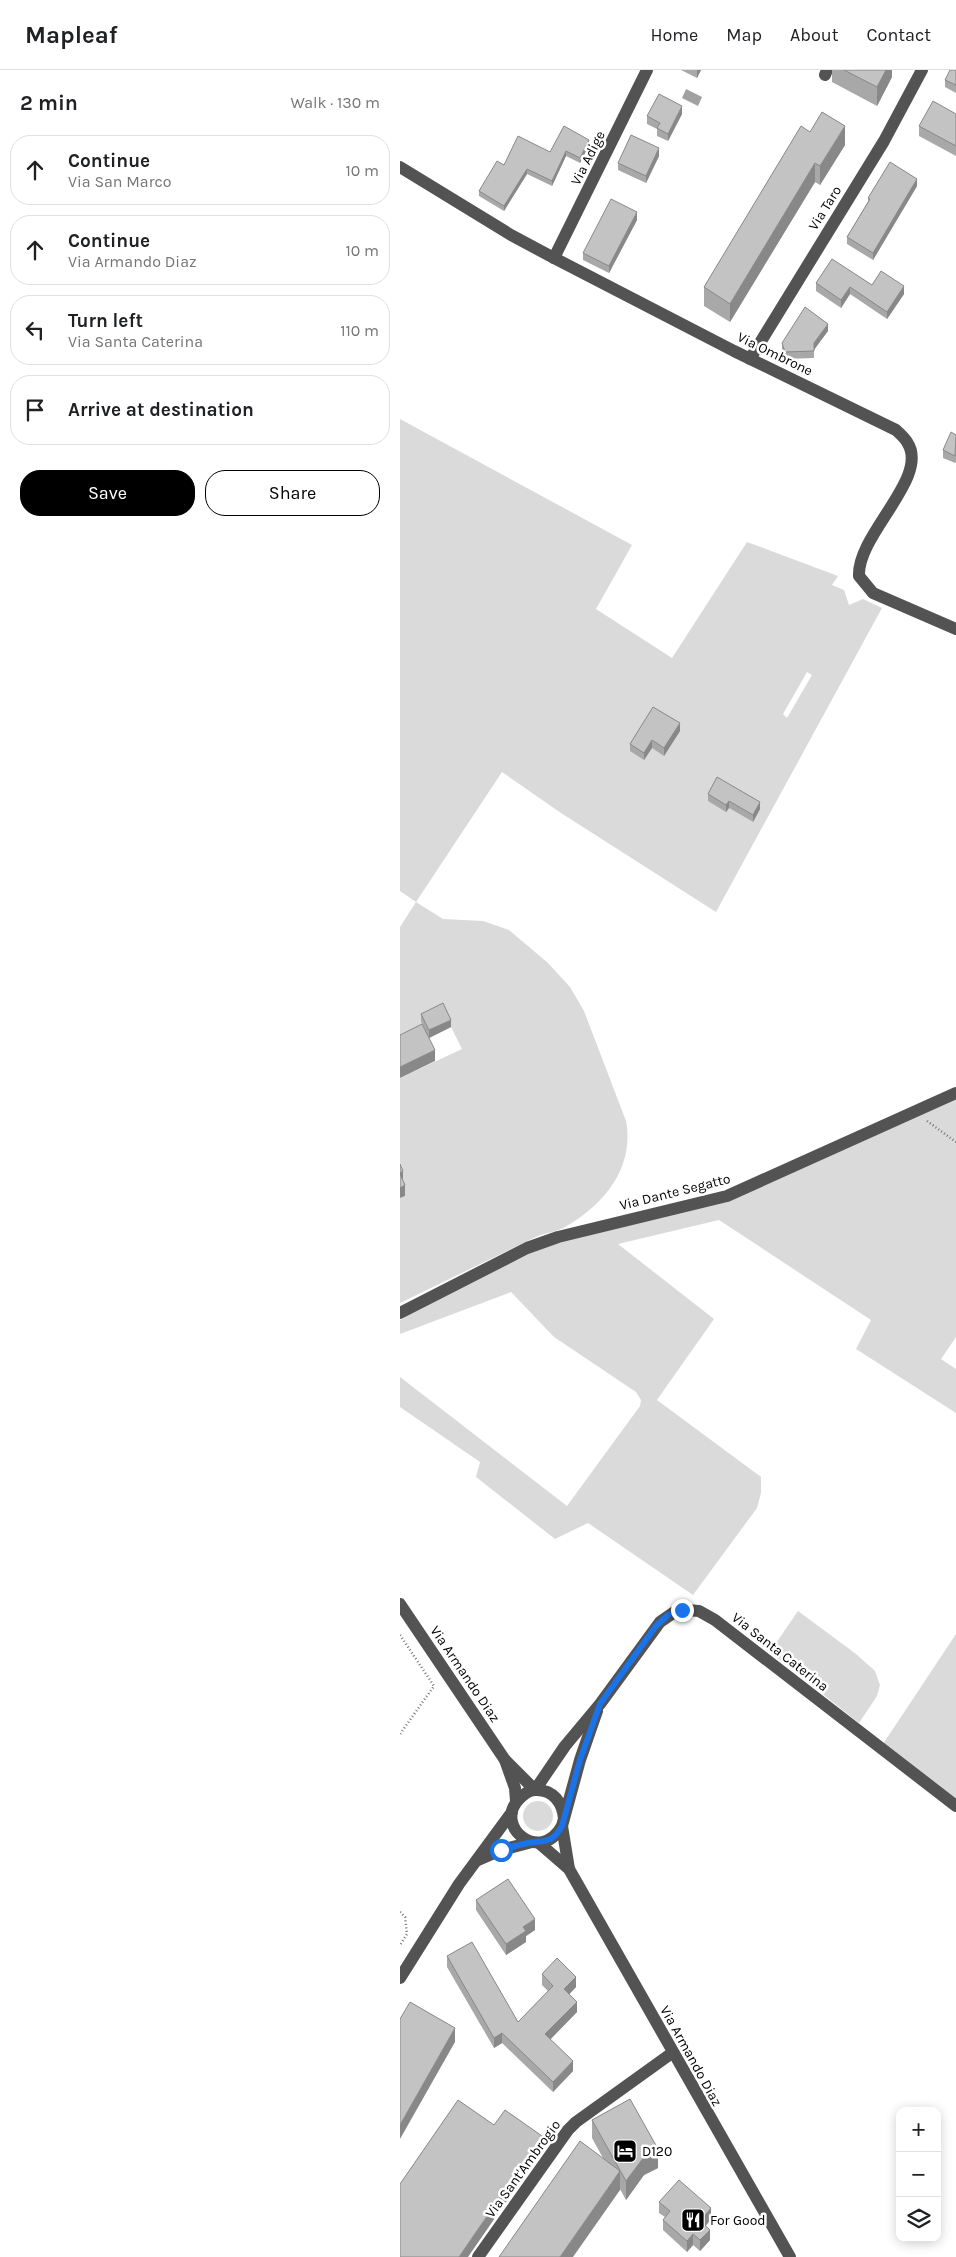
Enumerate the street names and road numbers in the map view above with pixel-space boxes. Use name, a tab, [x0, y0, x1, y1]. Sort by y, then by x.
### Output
street label: Via Adige	[567, 128, 609, 188]
street label: Via Taro	[805, 183, 845, 233]
street label: Via Ombrone	[734, 328, 816, 380]
street label: Via Dante Segatto	[618, 1170, 732, 1214]
street label: Via Santa Caterina	[728, 1609, 832, 1695]
street label: Via Armando Diaz	[427, 1623, 503, 1725]
street label: Via Armando Diaz	[656, 2003, 726, 2109]
street label: Via Sant'Ambrogio	[482, 2117, 564, 2221]

